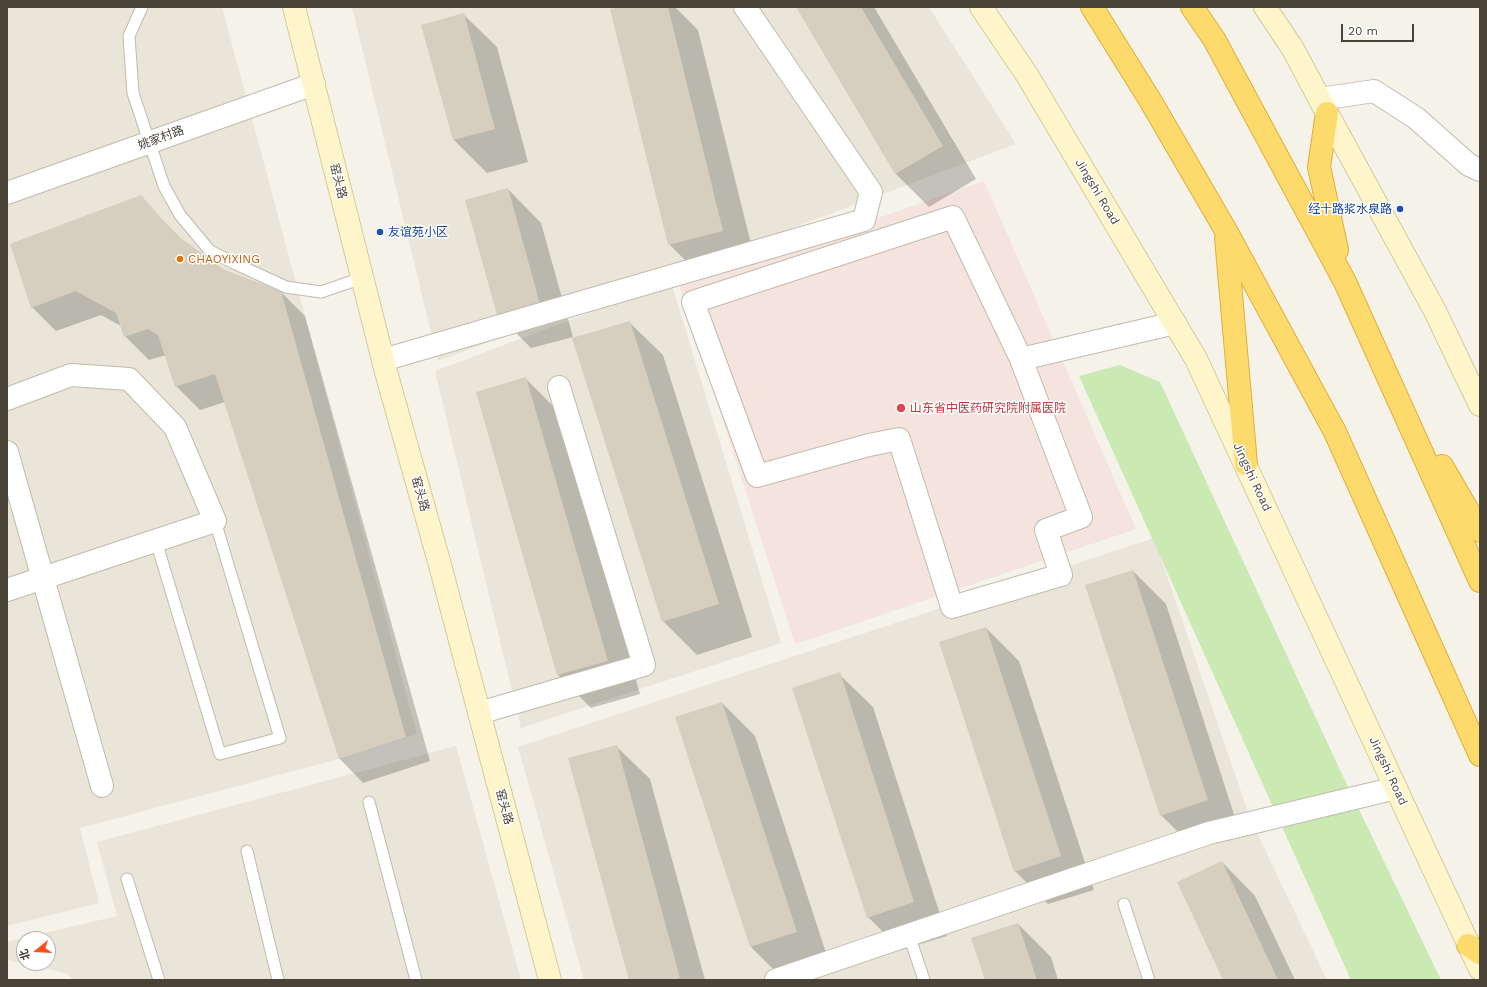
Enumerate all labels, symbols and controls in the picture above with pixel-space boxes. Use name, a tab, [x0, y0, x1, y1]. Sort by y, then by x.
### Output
scale bar	[1343, 16, 1416, 42]
text: 20 m	[1348, 24, 1378, 38]
street label: 姚家村路	[136, 123, 186, 153]
street label: Jingshi Road	[1072, 157, 1122, 227]
street label: 窑头路	[327, 162, 349, 200]
place label: 经十路浆水泉路	[1308, 202, 1392, 216]
marker: 经十路浆水泉路	[1395, 204, 1405, 214]
place label: 友谊苑小区	[388, 225, 448, 239]
marker: 友谊苑小区	[375, 227, 385, 237]
place label: CHAOYIXING	[188, 252, 260, 266]
marker: CHAOYIXING	[175, 254, 185, 264]
place label: 山东省中医药研究院附属医院	[910, 401, 1066, 415]
marker: 山东省中医药研究院附属医院	[895, 402, 907, 414]
street label: Jingshi Road	[1230, 440, 1274, 514]
street label: 窑头路	[408, 475, 432, 513]
street label: Jingshi Road	[1366, 734, 1410, 808]
street label: 窑头路	[492, 788, 516, 826]
north arrow	[16, 931, 56, 971]
text: 北	[17, 947, 33, 962]

